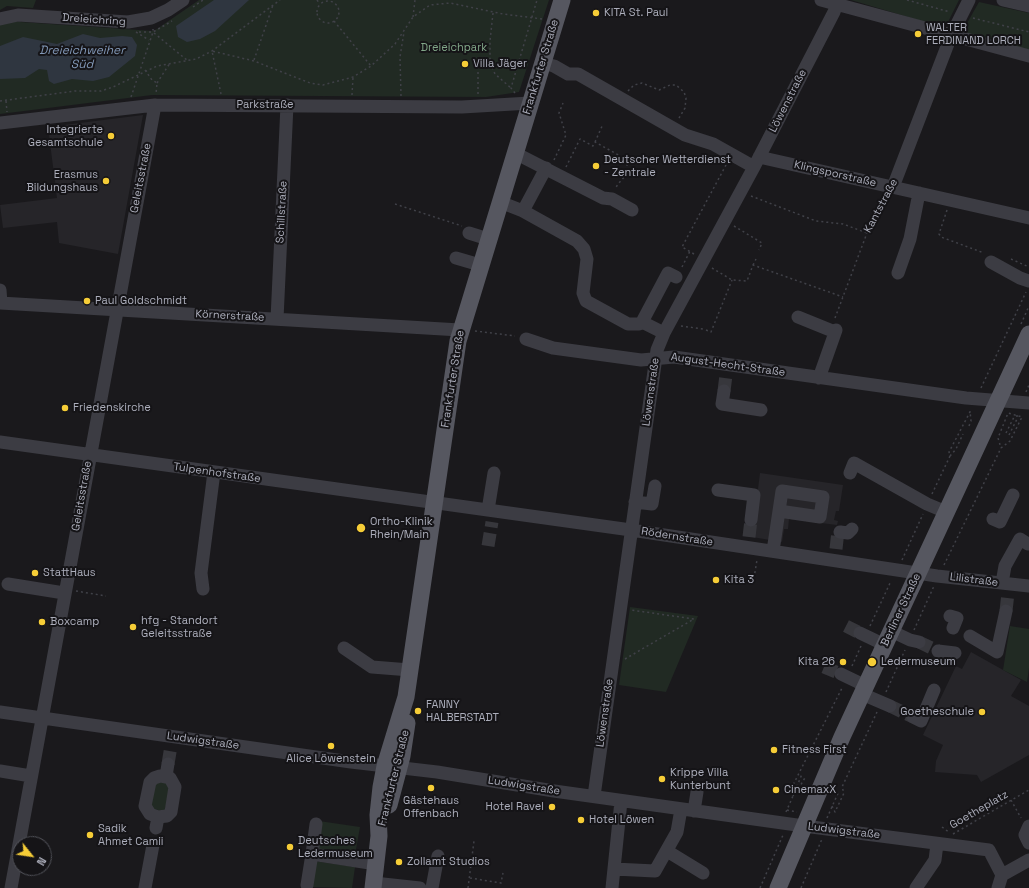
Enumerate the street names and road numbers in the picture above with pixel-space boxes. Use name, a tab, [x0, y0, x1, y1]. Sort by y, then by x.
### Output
street label: Dreieichring	[62, 11, 126, 29]
street label: Frankfurter Straße	[520, 18, 562, 116]
street label: Löwenstraße	[766, 67, 810, 135]
street label: Parkstraße	[236, 98, 294, 112]
street label: Geleitsstraße	[128, 142, 154, 214]
street label: Klingsporstraße	[793, 158, 877, 190]
street label: Kantstraße	[861, 177, 901, 235]
street label: Schillstraße	[274, 180, 290, 244]
street label: Körnerstraße	[195, 308, 265, 324]
street label: Frankfurter Straße	[439, 329, 467, 429]
street label: August-Hecht-Straße	[670, 350, 786, 380]
street label: Löwenstraße	[640, 357, 662, 427]
street label: Geleitsstraße	[69, 460, 95, 532]
street label: Tulpenhofstraße	[173, 460, 261, 486]
street label: Rödernstraße	[640, 525, 714, 549]
street label: Lilistraße	[949, 570, 999, 590]
street label: Berliner Straße	[878, 571, 924, 649]
street label: Löwenstraße	[594, 678, 616, 748]
street label: Ludwigstraße	[166, 729, 240, 753]
street label: Frankfurter Straße	[376, 729, 412, 827]
street label: Ludwigstraße	[487, 774, 561, 798]
street label: Goetheplatz	[947, 788, 1011, 832]
street label: Ludwigstraße	[807, 820, 881, 842]

